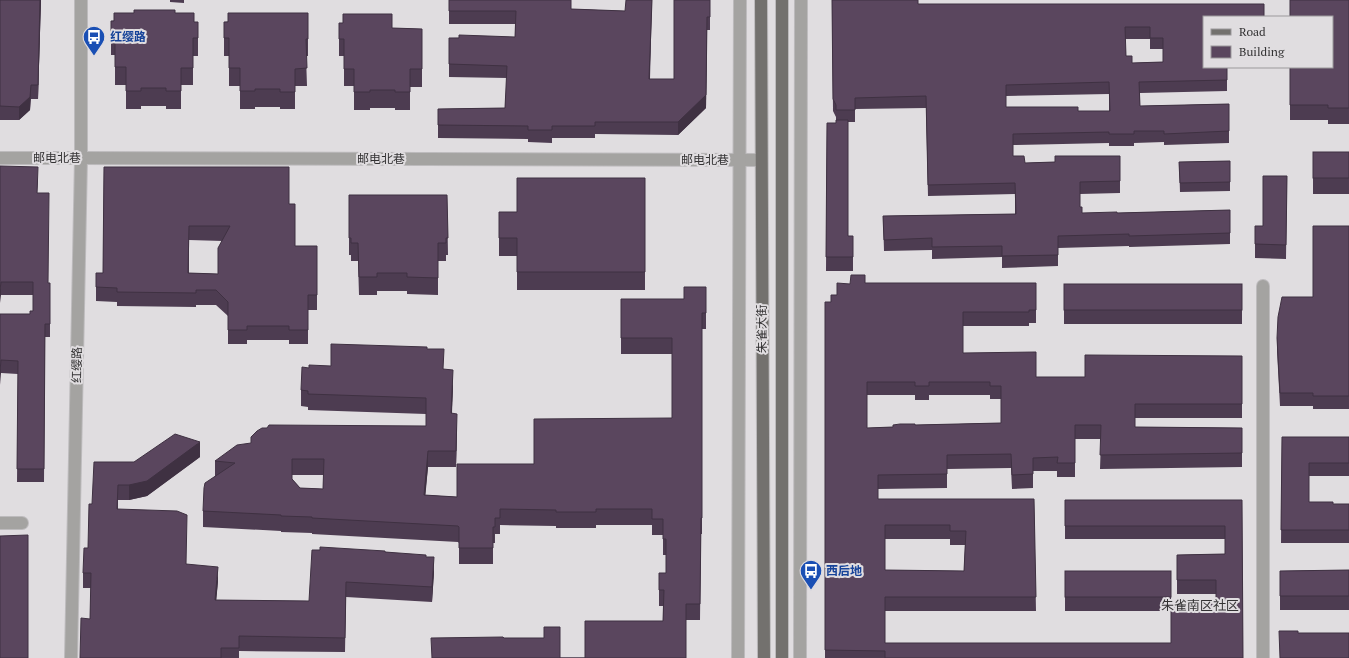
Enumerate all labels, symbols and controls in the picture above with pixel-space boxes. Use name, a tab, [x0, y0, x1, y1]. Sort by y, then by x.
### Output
legend	[1203, 16, 1333, 68]
bus stop icon: 红缨路	[81, 24, 107, 57]
text: Road	[1239, 24, 1266, 39]
place label: 红缨路	[110, 29, 146, 44]
text: Building	[1239, 44, 1285, 59]
street label: 邮电北巷	[33, 150, 81, 165]
street label: 邮电北巷	[357, 151, 405, 166]
street label: 邮电北巷	[681, 152, 729, 167]
street label: 朱雀大街	[754, 305, 769, 353]
street label: 红缨路	[69, 347, 84, 383]
bus stop icon: 西后地	[798, 558, 824, 591]
place label: 西后地	[826, 563, 862, 578]
district label: 朱雀南区社区	[1161, 596, 1239, 614]

